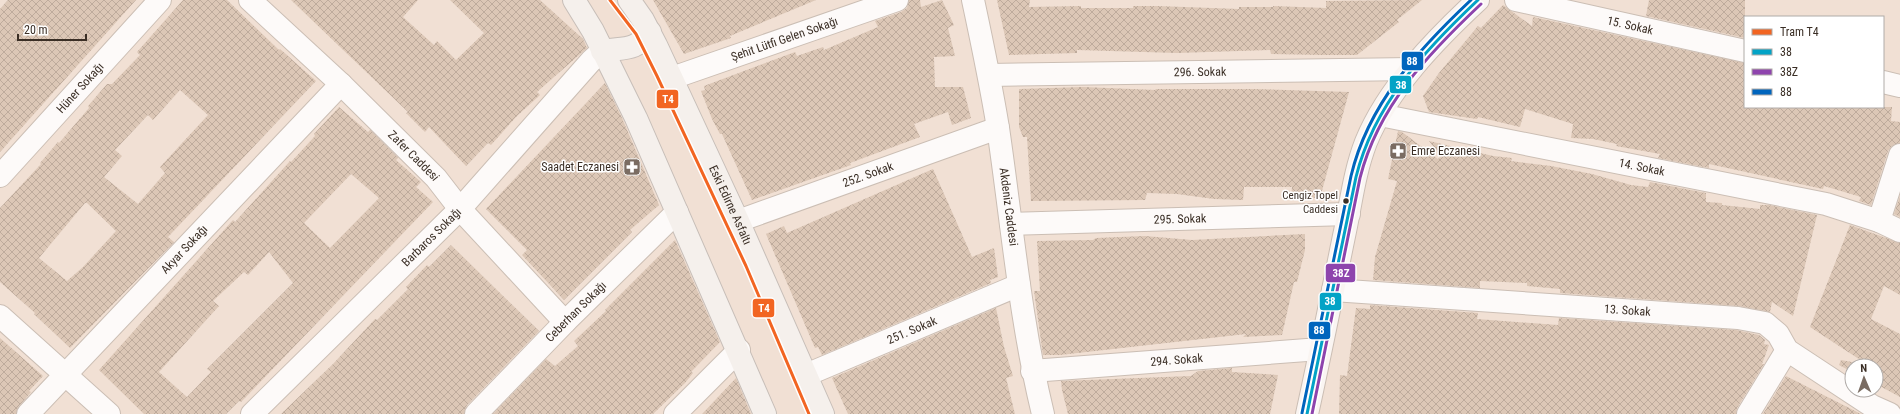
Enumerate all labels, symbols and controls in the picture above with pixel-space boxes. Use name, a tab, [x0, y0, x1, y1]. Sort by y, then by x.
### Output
street label: Şehit Lütfi Gelen Sokağı	[729, 14, 840, 64]
street label: 15. Sokak	[1606, 14, 1655, 37]
scale bar	[18, 16, 86, 42]
legend	[1744, 16, 1884, 108]
text: 20 m	[24, 23, 48, 37]
text: Tram T4	[1780, 25, 1819, 39]
text: 38	[1780, 45, 1792, 59]
line badge: 88	[1401, 51, 1424, 71]
text: 88	[1406, 55, 1418, 68]
street label: Hüner Sokağı	[54, 60, 107, 116]
street label: 296. Sokak	[1174, 65, 1227, 79]
text: 38Z	[1780, 65, 1798, 79]
line badge: 38	[1389, 75, 1412, 94]
text: 38	[1395, 79, 1407, 92]
text: 88	[1780, 85, 1792, 99]
line badge: T4	[656, 89, 679, 109]
text: T4	[662, 93, 674, 106]
street label: Zafer Caddesi	[385, 128, 442, 184]
pharmacy icon: Emre Eczanesi	[1388, 141, 1408, 161]
place label: Emre Eczanesi	[1411, 144, 1480, 158]
street label: 14. Sokak	[1618, 156, 1667, 179]
pharmacy icon: Saadet Eczanesi	[622, 157, 642, 177]
street label: 252. Sokak	[841, 159, 896, 190]
place label: Saadet Eczanesi	[541, 160, 619, 174]
street label: Eski Edirne Asfaltı	[706, 163, 755, 247]
street label: Akdeniz Caddesi	[997, 167, 1021, 247]
place label: Cengiz Topel Caddesi	[1282, 189, 1338, 216]
marker: Cengiz Topel Caddesi	[1341, 196, 1351, 206]
street label: Barbaros Sokağı	[399, 205, 464, 269]
street label: 295. Sokak	[1153, 211, 1207, 227]
street label: Akyar Sokağı	[158, 222, 210, 276]
line badge: 38Z	[1325, 263, 1356, 283]
text: 38Z	[1333, 267, 1350, 280]
street label: Ceberhan Sokağı	[543, 278, 609, 345]
line badge: 38	[1319, 292, 1342, 311]
text: 38	[1324, 295, 1336, 308]
line badge: T4	[752, 298, 775, 318]
text: T4	[758, 302, 770, 315]
street label: 13. Sokak	[1604, 302, 1652, 319]
street label: 251. Sokak	[885, 313, 939, 347]
line badge: 88	[1308, 321, 1331, 340]
text: 88	[1313, 324, 1325, 337]
street label: 294. Sokak	[1150, 351, 1204, 369]
north arrow	[1844, 358, 1884, 398]
text: N	[1860, 362, 1868, 375]

